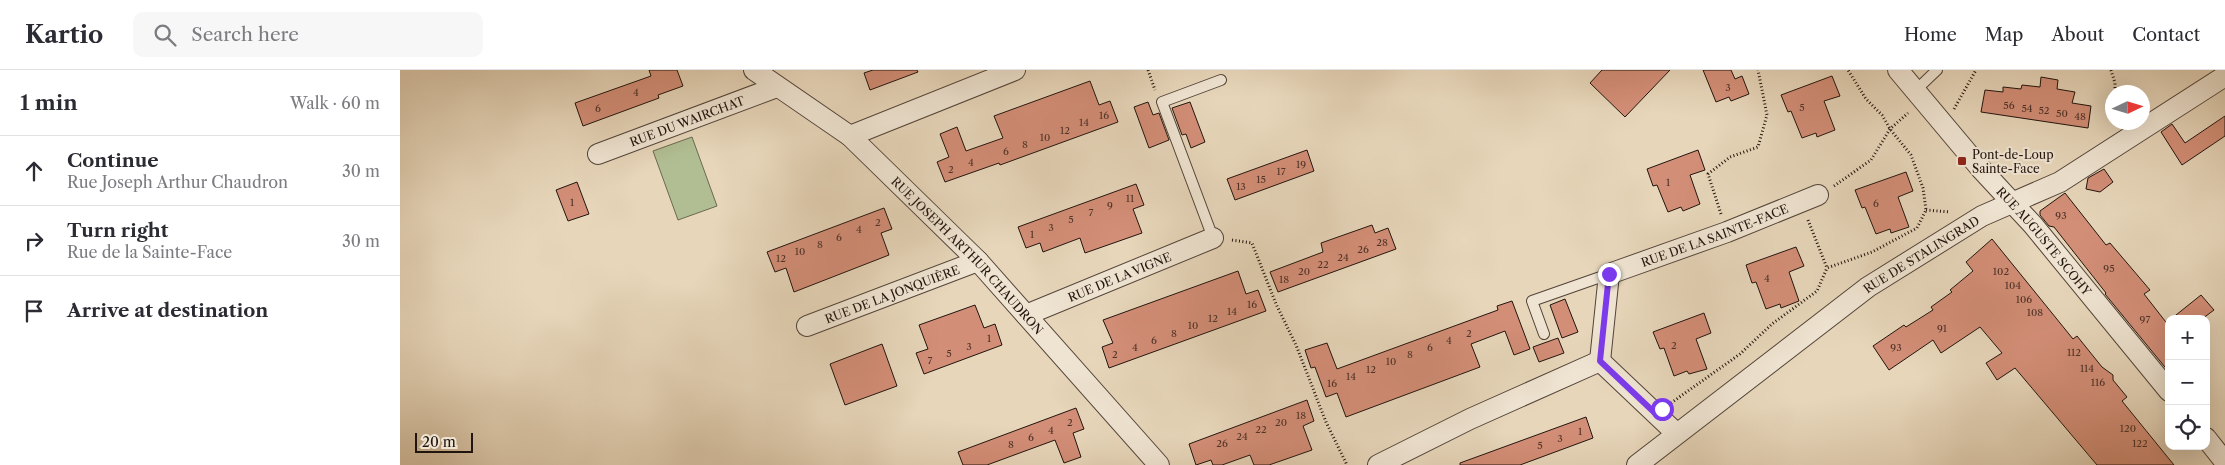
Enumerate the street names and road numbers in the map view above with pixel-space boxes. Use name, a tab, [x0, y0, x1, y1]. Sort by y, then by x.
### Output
street label: RUE DU WAIRCHAT	[627, 92, 747, 149]
street label: RUE JOSEPH ARTHUR CHAUDRON	[889, 173, 1047, 337]
street label: RUE AUGUSTE SCOHY	[1994, 183, 2095, 299]
street label: RUE DE LA SAINTE-FACE	[1639, 200, 1790, 270]
street label: RUE DE STALINGRAD	[1860, 212, 1982, 296]
street label: RUE DE LA VIGNE	[1065, 249, 1173, 305]
street label: RUE DE LA JONQUIÈRE	[823, 261, 962, 326]

